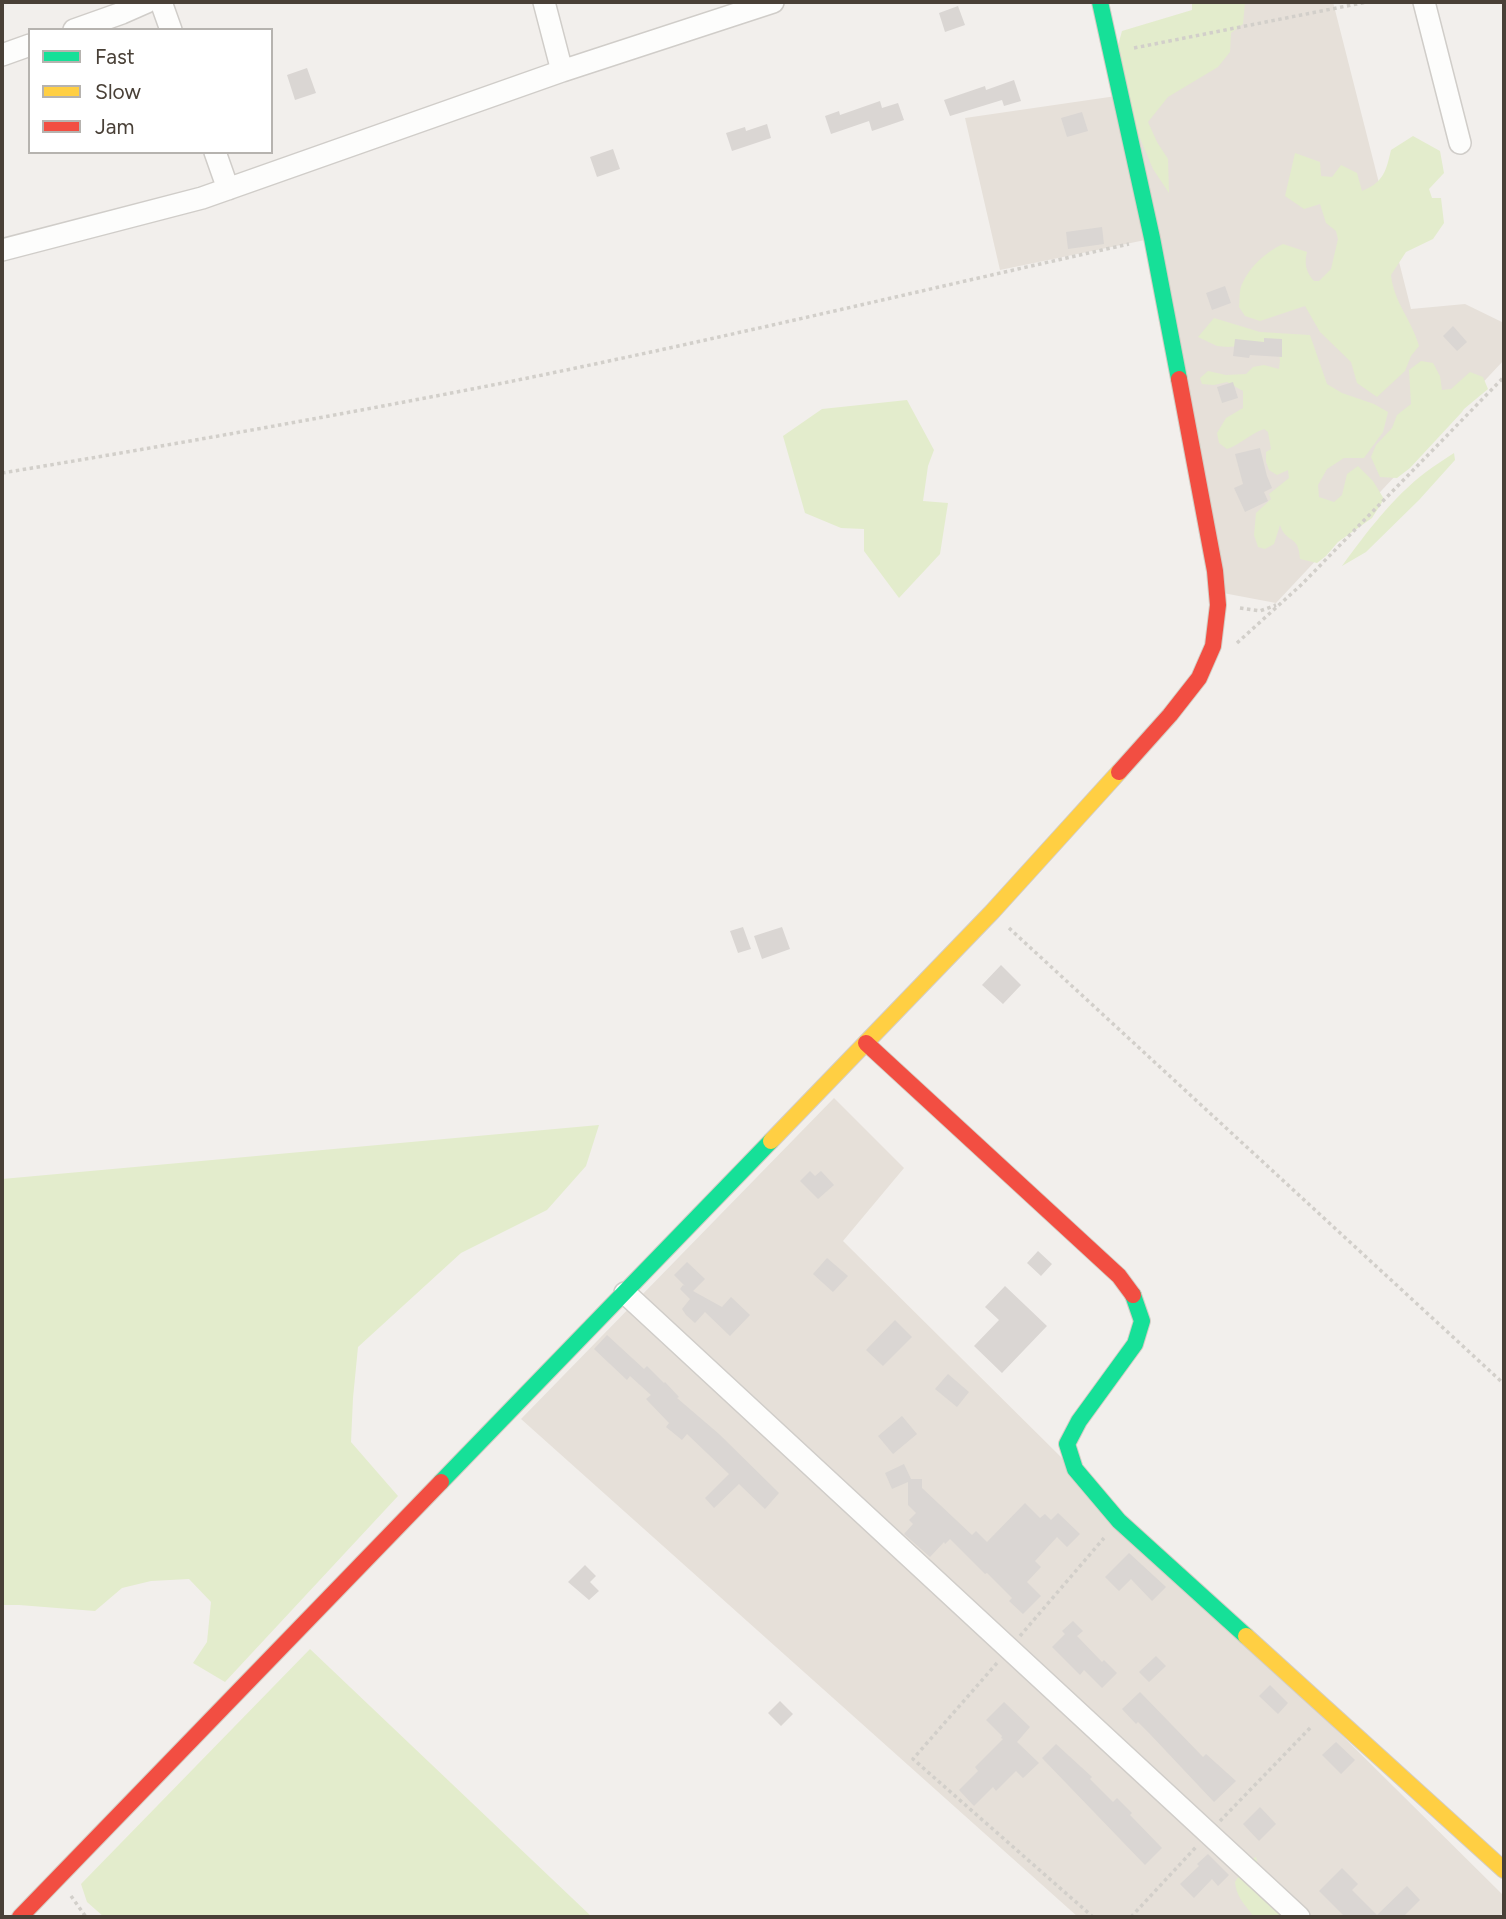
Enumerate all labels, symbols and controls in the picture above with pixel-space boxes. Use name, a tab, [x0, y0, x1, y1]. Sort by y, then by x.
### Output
legend	[28, 28, 273, 154]
text: Fast	[95, 44, 135, 69]
text: Slow	[95, 79, 141, 104]
text: Jam	[95, 114, 134, 139]

